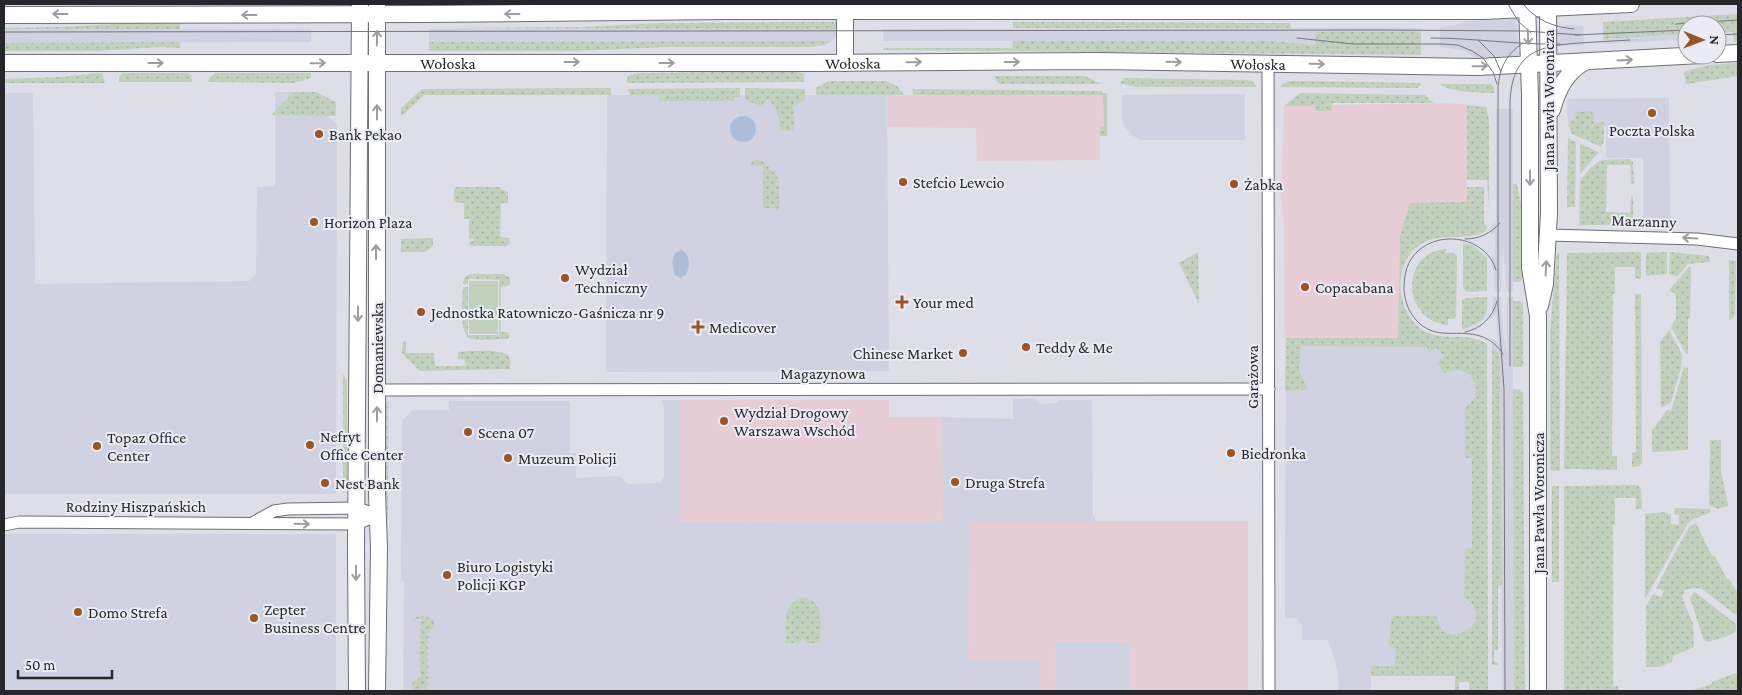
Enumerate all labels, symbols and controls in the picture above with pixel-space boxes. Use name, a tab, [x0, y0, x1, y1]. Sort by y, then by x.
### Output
one-way arrow	[52, 9, 68, 19]
one-way arrow	[504, 9, 520, 19]
one-way arrow	[241, 10, 258, 20]
north arrow	[1677, 15, 1727, 65]
one-way arrow	[1523, 28, 1533, 45]
street label: Jana Pawła Woronicza	[1540, 29, 1558, 173]
one-way arrow	[372, 30, 382, 46]
text: N	[1707, 35, 1723, 46]
street label: Wołoska	[825, 54, 881, 71]
street label: Wołoska	[420, 55, 476, 72]
street label: Wołoska	[1230, 55, 1286, 72]
one-way arrow	[1617, 55, 1633, 64]
one-way arrow	[564, 57, 580, 67]
one-way arrow	[906, 57, 922, 67]
one-way arrow	[1003, 57, 1019, 67]
one-way arrow	[1166, 57, 1182, 67]
one-way arrow	[147, 58, 163, 68]
one-way arrow	[310, 58, 326, 68]
one-way arrow	[658, 58, 675, 68]
one-way arrow	[1308, 59, 1325, 69]
one-way arrow	[1471, 62, 1487, 71]
one-way arrow	[372, 104, 382, 120]
marker: Poczta Polska	[1646, 107, 1658, 119]
place label: Poczta Polska	[1609, 122, 1696, 139]
place label: Bank Pekao	[329, 126, 402, 143]
marker: Bank Pekao	[313, 128, 325, 140]
one-way arrow	[1525, 170, 1535, 186]
place label: Stefcio Lewcio	[913, 174, 1005, 191]
marker: Stefcio Lewcio	[897, 176, 909, 188]
place label: Żabka	[1244, 176, 1284, 193]
marker: Żabka	[1228, 178, 1240, 190]
street label: Marzanny	[1611, 211, 1677, 232]
place label: Horizon Plaza	[324, 214, 413, 231]
marker: Horizon Plaza	[308, 216, 320, 228]
one-way arrow	[1682, 234, 1698, 243]
one-way arrow	[371, 244, 381, 260]
one-way arrow	[1541, 260, 1550, 276]
place label: Wydział Techniczny	[575, 261, 648, 297]
marker: Wydział Techniczny	[559, 272, 571, 284]
place label: Copacabana	[1315, 279, 1394, 297]
marker: Copacabana	[1299, 281, 1311, 293]
place label: Your med	[913, 294, 974, 311]
marker: Your med	[895, 295, 909, 309]
street label: Domaniewska	[369, 302, 386, 394]
place label: Jednostka Ratowniczo-Gaśnicza nr 9	[429, 304, 664, 322]
one-way arrow	[353, 306, 363, 322]
marker: Jednostka Ratowniczo-Gaśnicza nr 9	[415, 306, 427, 318]
place label: Medicover	[709, 319, 777, 336]
marker: Medicover	[691, 320, 705, 334]
place label: Teddy & Me	[1036, 339, 1113, 357]
marker: Teddy & Me	[1020, 341, 1032, 353]
street label: Garażowa	[1244, 344, 1261, 409]
place label: Chinese Market	[853, 345, 954, 362]
marker: Chinese Market	[957, 347, 969, 359]
street label: Magazynowa	[780, 365, 866, 383]
place label: Wydział Drogowy Warszawa Wschód	[734, 404, 856, 439]
one-way arrow	[372, 406, 382, 422]
marker: Wydział Drogowy Warszawa Wschód	[718, 415, 730, 427]
place label: Scena 07	[478, 424, 535, 441]
marker: Scena 07	[462, 426, 474, 438]
place label: Nefryt Office Center	[320, 428, 404, 463]
place label: Topaz Office Center	[107, 429, 186, 464]
street label: Jana Pawła Woronicza	[1530, 432, 1548, 576]
marker: Nefryt Office Center	[304, 439, 316, 451]
marker: Topaz Office Center	[91, 440, 103, 452]
place label: Biedronka	[1241, 445, 1307, 462]
marker: Biedronka	[1225, 447, 1237, 459]
place label: Muzeum Policji	[518, 450, 617, 468]
marker: Muzeum Policji	[502, 452, 514, 464]
place label: Druga Strefa	[965, 474, 1046, 492]
place label: Nest Bank	[335, 475, 400, 492]
marker: Druga Strefa	[949, 476, 961, 488]
marker: Nest Bank	[319, 477, 331, 489]
street label: Rodziny Hiszpańskich	[66, 498, 207, 516]
one-way arrow	[293, 519, 309, 528]
place label: Biuro Logistyki Policji KGP	[457, 558, 553, 594]
one-way arrow	[351, 564, 361, 581]
marker: Biuro Logistyki Policji KGP	[441, 569, 453, 581]
place label: Zepter Business Centre	[264, 601, 366, 636]
place label: Domo Strefa	[88, 604, 168, 621]
marker: Domo Strefa	[72, 606, 84, 618]
marker: Zepter Business Centre	[248, 612, 260, 624]
scale bar	[18, 648, 111, 680]
text: 50 m	[25, 657, 55, 673]

